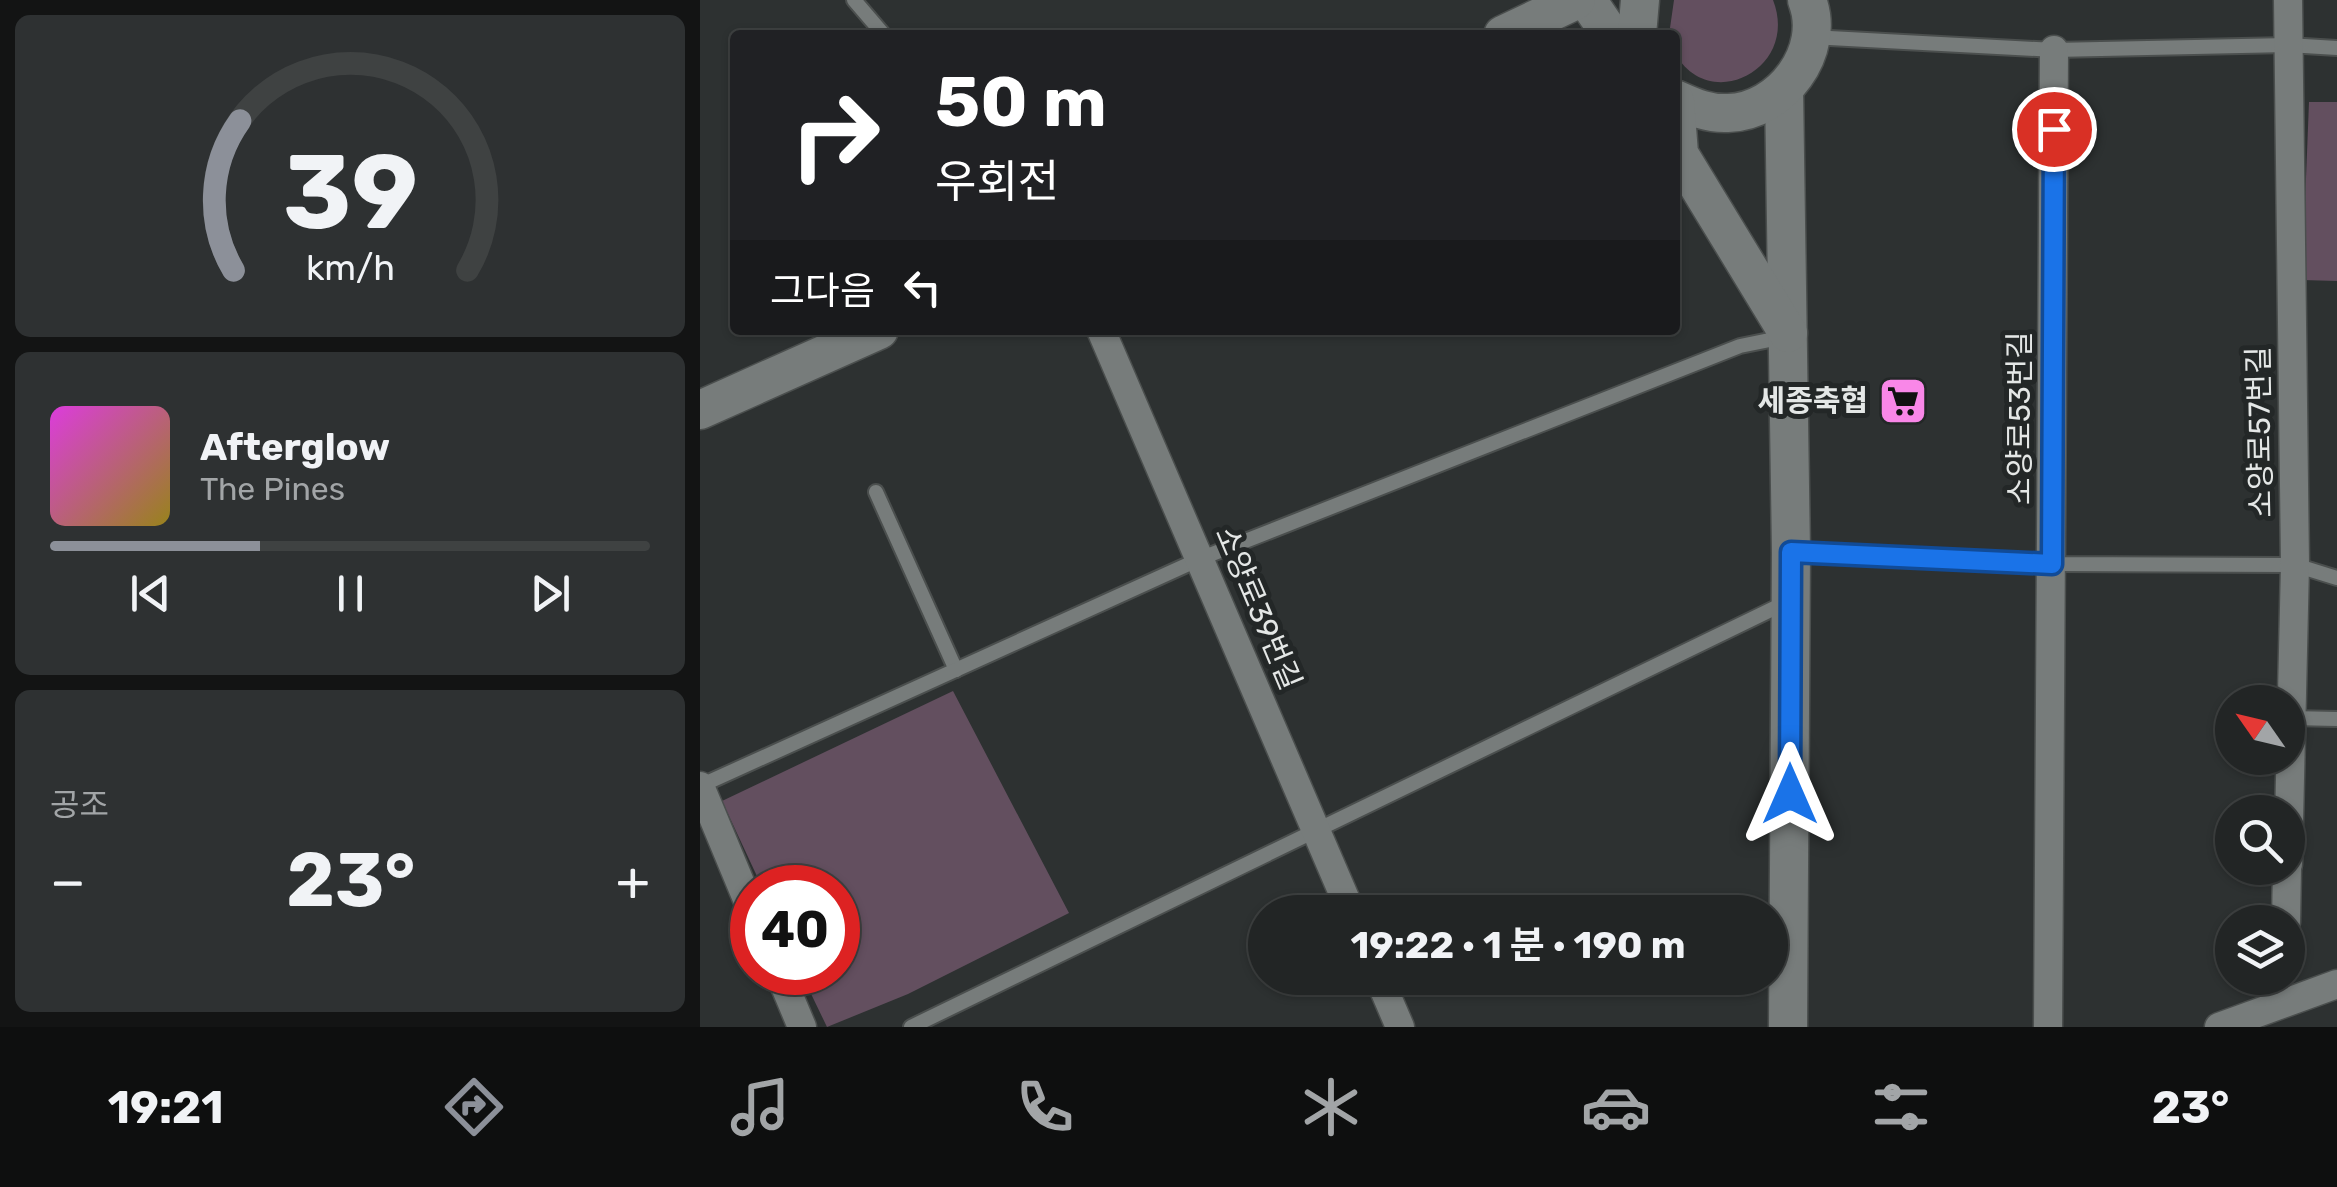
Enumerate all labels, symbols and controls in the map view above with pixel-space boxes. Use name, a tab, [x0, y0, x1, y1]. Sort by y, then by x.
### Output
text: 50 m	[935, 61, 1107, 144]
icon: right	[770, 70, 900, 200]
pin	[2012, 87, 2097, 172]
icon: arrive	[2027, 102, 2082, 157]
text: 39	[282, 131, 418, 254]
text: 우회전	[935, 155, 1059, 208]
text: km/h	[305, 247, 395, 289]
icon: left	[895, 260, 950, 315]
text: 그다음	[770, 268, 875, 314]
street label: 소양로53번길	[2002, 331, 2038, 505]
street label: 소양로57번길	[2241, 346, 2279, 518]
supermarket icon: 세종축협	[1877, 375, 1929, 427]
place label: 세종축협	[1758, 383, 1868, 419]
text: Afterglow	[200, 424, 390, 470]
text: The Pines	[200, 470, 345, 508]
street label: 소양로39번길	[1207, 521, 1309, 695]
icon: previous	[123, 566, 178, 621]
icon: pause	[323, 566, 378, 621]
icon: next	[523, 566, 578, 621]
north arrow	[2215, 685, 2305, 775]
map controls	[2215, 685, 2305, 995]
position arrow	[1738, 742, 1842, 846]
text: 공조	[50, 786, 109, 824]
button: search	[2215, 795, 2305, 885]
text: 23°	[286, 836, 415, 925]
text: −	[50, 849, 86, 914]
text: +	[616, 849, 650, 914]
speed limit sign: 40	[730, 865, 860, 995]
button: layers	[2215, 905, 2305, 995]
text: 19:22 · 1 분 · 190 m	[1350, 922, 1686, 968]
icon: directions	[439, 1072, 509, 1142]
icon: music	[725, 1072, 795, 1142]
icon: phone	[1010, 1072, 1080, 1142]
icon: climate	[1296, 1072, 1366, 1142]
icon: car	[1581, 1072, 1651, 1142]
icon: filters	[1866, 1072, 1936, 1142]
text: 19:21	[108, 1081, 224, 1134]
text: 23°	[2152, 1081, 2229, 1134]

